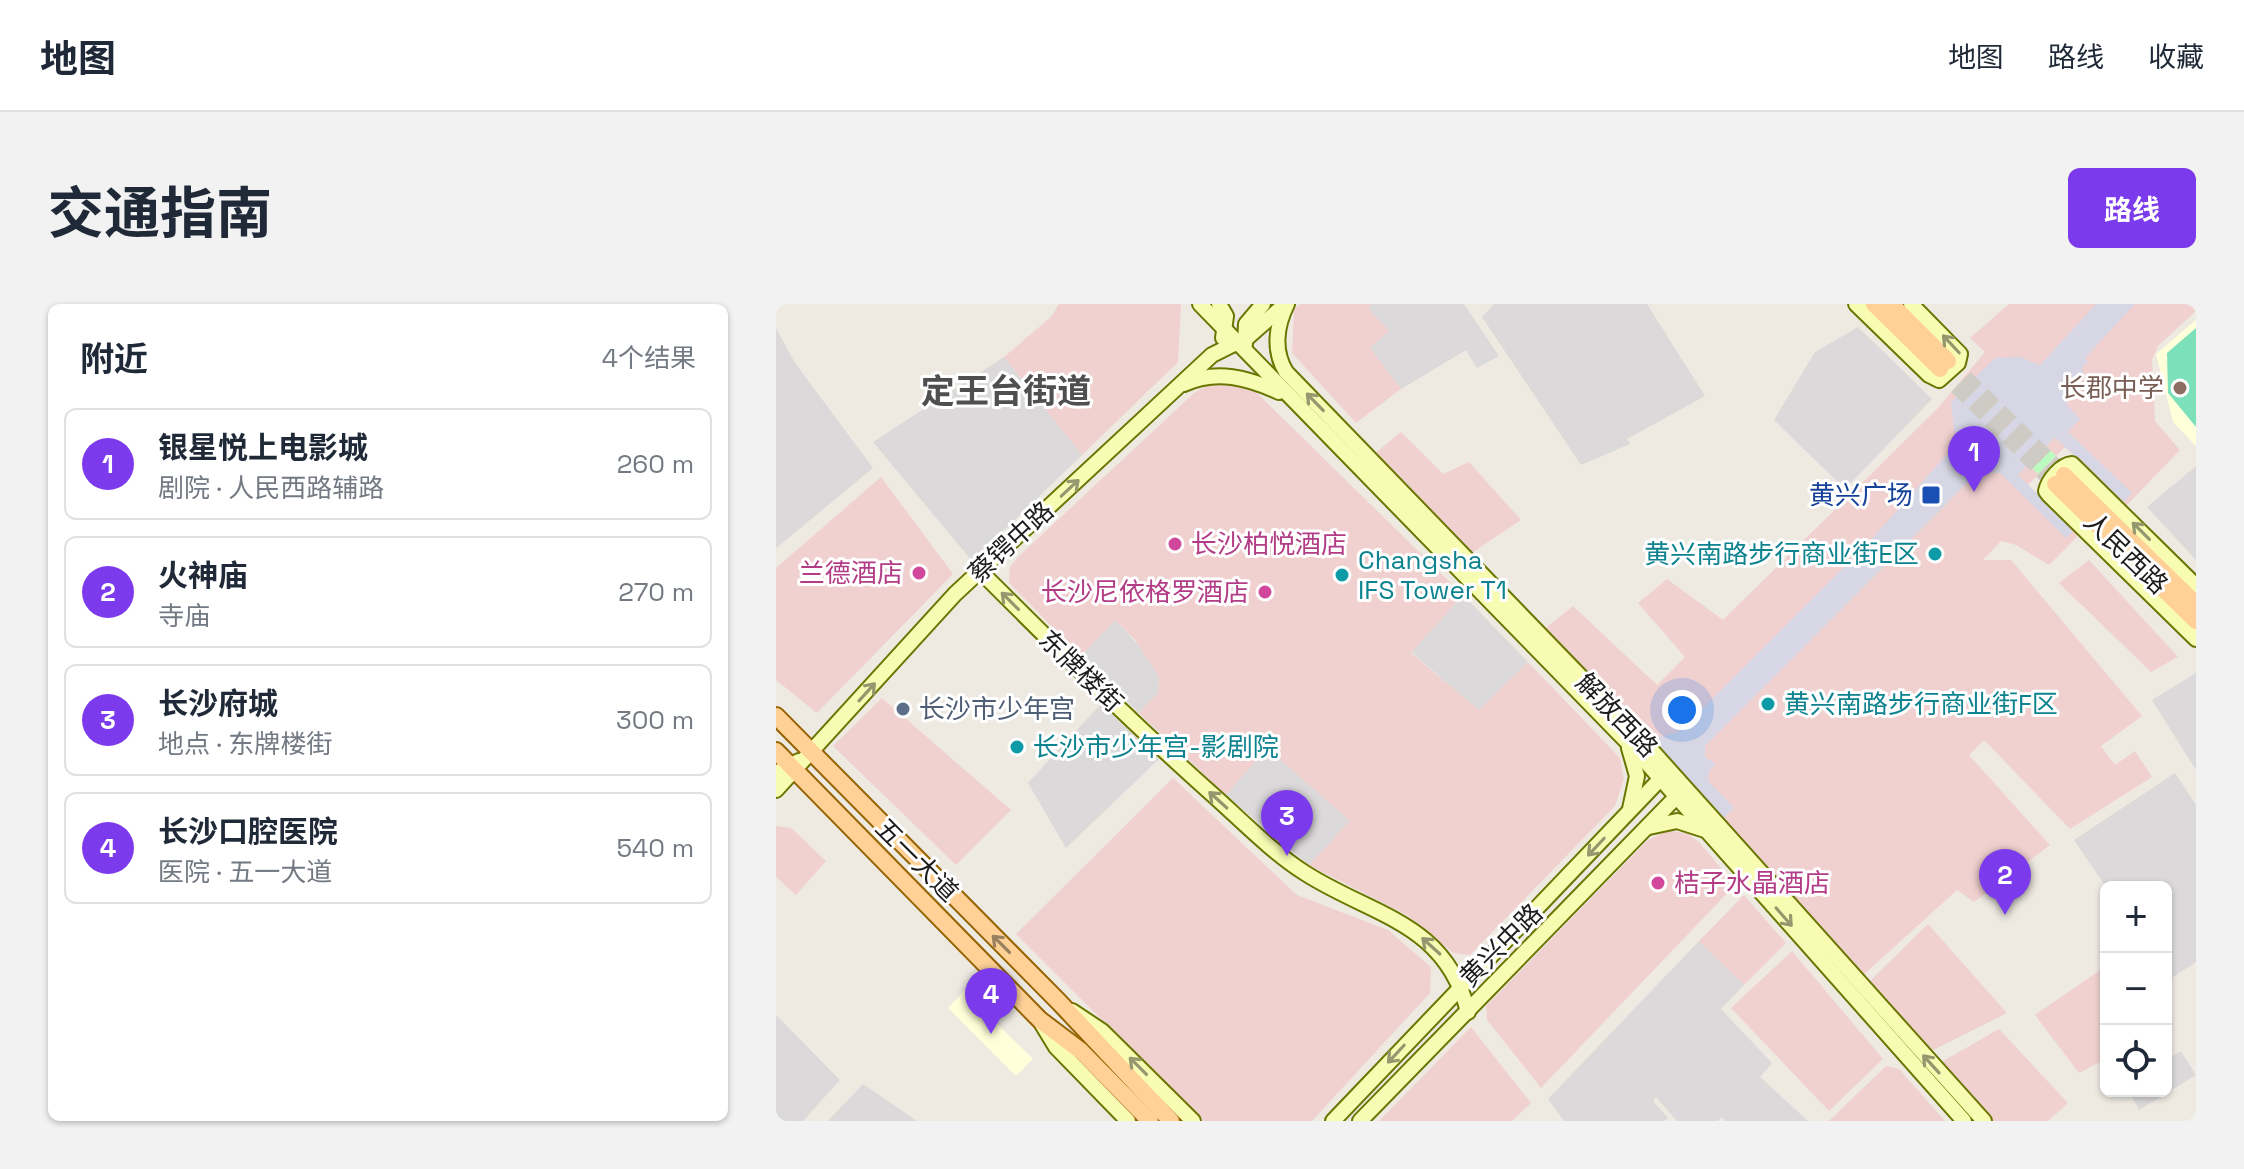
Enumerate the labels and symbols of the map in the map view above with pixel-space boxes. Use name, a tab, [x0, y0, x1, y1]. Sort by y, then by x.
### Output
one-way arrow	[1941, 334, 1960, 354]
district label: 定王台街道	[921, 370, 1091, 413]
place label: 长郡中学	[2060, 371, 2164, 405]
marker: 长郡中学	[2171, 379, 2189, 397]
one-way arrow	[1306, 393, 1325, 412]
pin: 1	[1948, 426, 2000, 492]
place label: 黄兴广场	[1809, 478, 1913, 512]
one-way arrow	[1060, 479, 1079, 498]
marker: 黄兴广场	[1920, 484, 1942, 506]
street label: 蔡锷中路	[961, 494, 1061, 590]
street label: 人民西路	[2077, 505, 2175, 601]
one-way arrow	[2131, 521, 2151, 540]
place label: 长沙柏悦酒店	[1191, 527, 1347, 561]
marker: 长沙柏悦酒店	[1166, 535, 1184, 553]
place label: 黄兴南路步行商业街E区	[1644, 537, 1919, 571]
place label: Changsha IFS Tower T1	[1358, 543, 1507, 607]
marker: 黄兴南路步行商业街E区	[1926, 545, 1944, 563]
place label: 兰德酒店	[799, 556, 903, 590]
marker: 兰德酒店	[910, 564, 928, 582]
marker: Changsha IFS Tower T1	[1333, 566, 1351, 584]
place label: 长沙尼依格罗酒店	[1041, 575, 1249, 609]
marker: 长沙尼依格罗酒店	[1256, 583, 1274, 601]
one-way arrow	[1001, 592, 1020, 611]
street label: 东牌楼街	[1032, 623, 1130, 719]
street label: 解放西路	[1569, 666, 1665, 764]
one-way arrow	[858, 683, 876, 703]
place label: 黄兴南路步行商业街F区	[1784, 687, 2058, 721]
your location	[1662, 690, 1702, 730]
place label: 长沙市少年宫	[919, 692, 1075, 726]
marker: 黄兴南路步行商业街F区	[1759, 695, 1777, 713]
marker: 长沙市少年宫	[894, 700, 912, 718]
place label: 长沙市少年宫-影剧院	[1033, 730, 1279, 764]
marker: 长沙市少年宫-影剧院	[1008, 738, 1026, 756]
pin: 3	[1261, 790, 1313, 856]
one-way arrow	[1209, 791, 1229, 809]
street label: 五一大道	[868, 811, 966, 909]
one-way arrow	[1588, 836, 1606, 856]
pin: 2	[1979, 849, 2031, 915]
place label: 桔子水晶酒店	[1674, 866, 1830, 900]
marker: 桔子水晶酒店	[1649, 874, 1667, 892]
street label: 黄兴中路	[1452, 896, 1550, 994]
one-way arrow	[1774, 907, 1792, 927]
one-way arrow	[992, 935, 1011, 954]
one-way arrow	[1422, 937, 1442, 955]
pin: 4	[965, 968, 1017, 1034]
one-way arrow	[1387, 1043, 1406, 1063]
one-way arrow	[1923, 1054, 1941, 1074]
one-way arrow	[1129, 1057, 1148, 1076]

